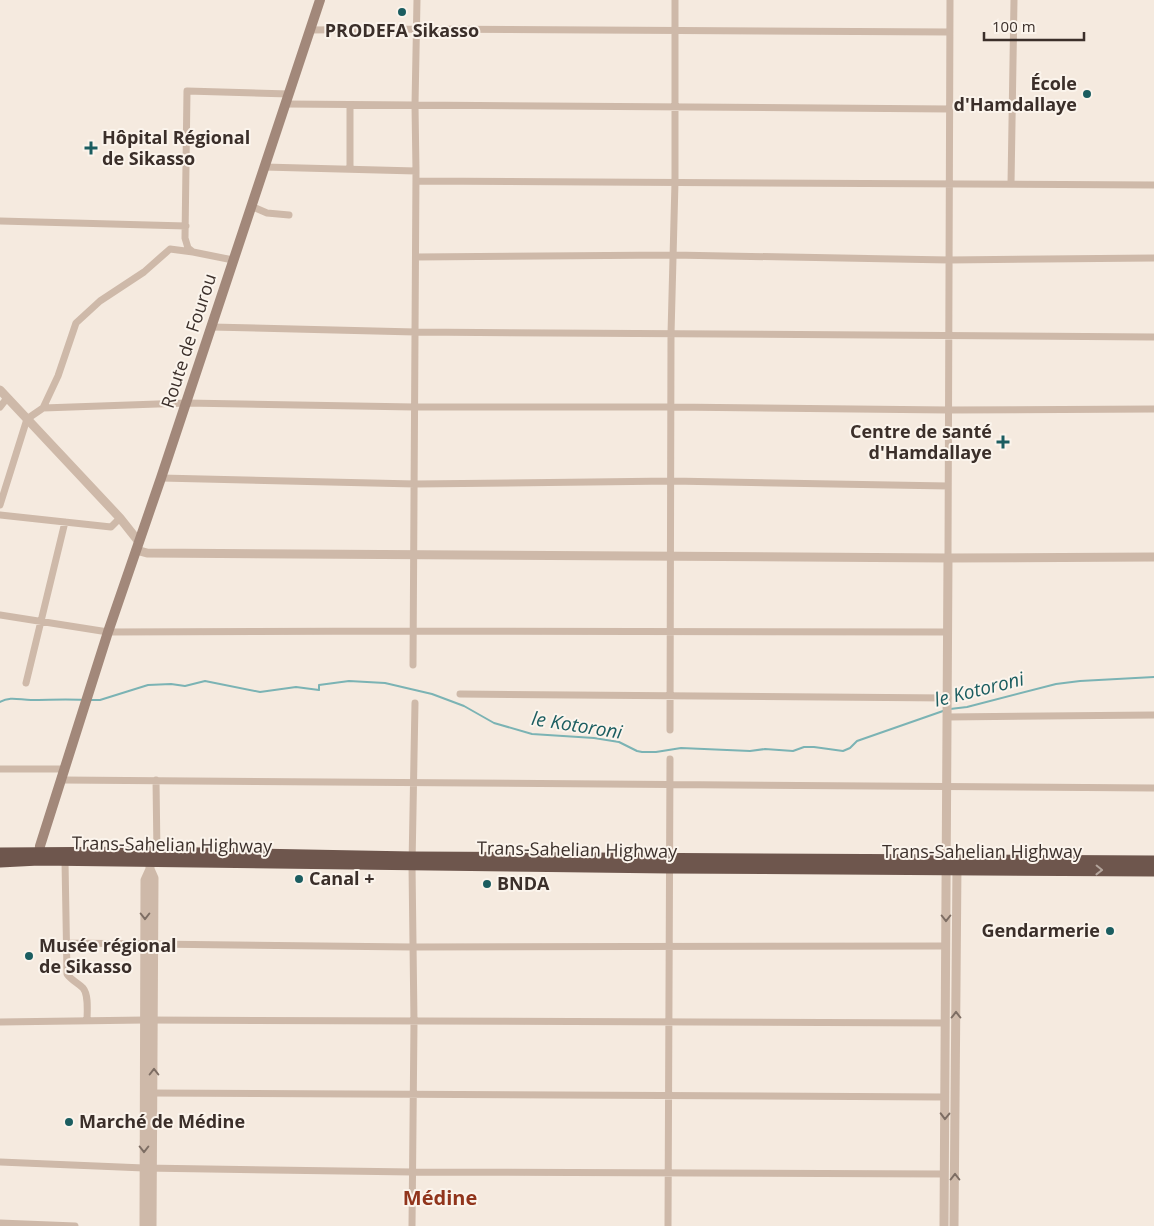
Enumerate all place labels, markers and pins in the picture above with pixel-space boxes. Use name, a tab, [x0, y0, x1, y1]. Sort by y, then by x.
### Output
marker: PRODEFA Sikasso	[396, 6, 408, 18]
place label: PRODEFA Sikasso	[325, 18, 479, 42]
place label: École d'Hamdallaye	[954, 71, 1077, 116]
marker: École d'Hamdallaye	[1081, 88, 1093, 100]
place label: Hôpital Régional de Sikasso	[102, 125, 250, 170]
marker: Hôpital Régional de Sikasso	[84, 141, 98, 155]
place label: Centre de santé d'Hamdallaye	[850, 419, 992, 464]
marker: Centre de santé d'Hamdallaye	[996, 435, 1010, 449]
place label: Canal +	[309, 866, 375, 890]
place label: BNDA	[497, 871, 550, 895]
marker: Canal +	[293, 873, 305, 885]
marker: BNDA	[481, 878, 493, 890]
place label: Gendarmerie	[981, 918, 1100, 942]
marker: Gendarmerie	[1104, 925, 1116, 937]
place label: Musée régional de Sikasso	[39, 933, 177, 978]
marker: Musée régional de Sikasso	[23, 950, 35, 962]
place label: Marché de Médine	[79, 1109, 245, 1133]
marker: Marché de Médine	[63, 1116, 75, 1128]

